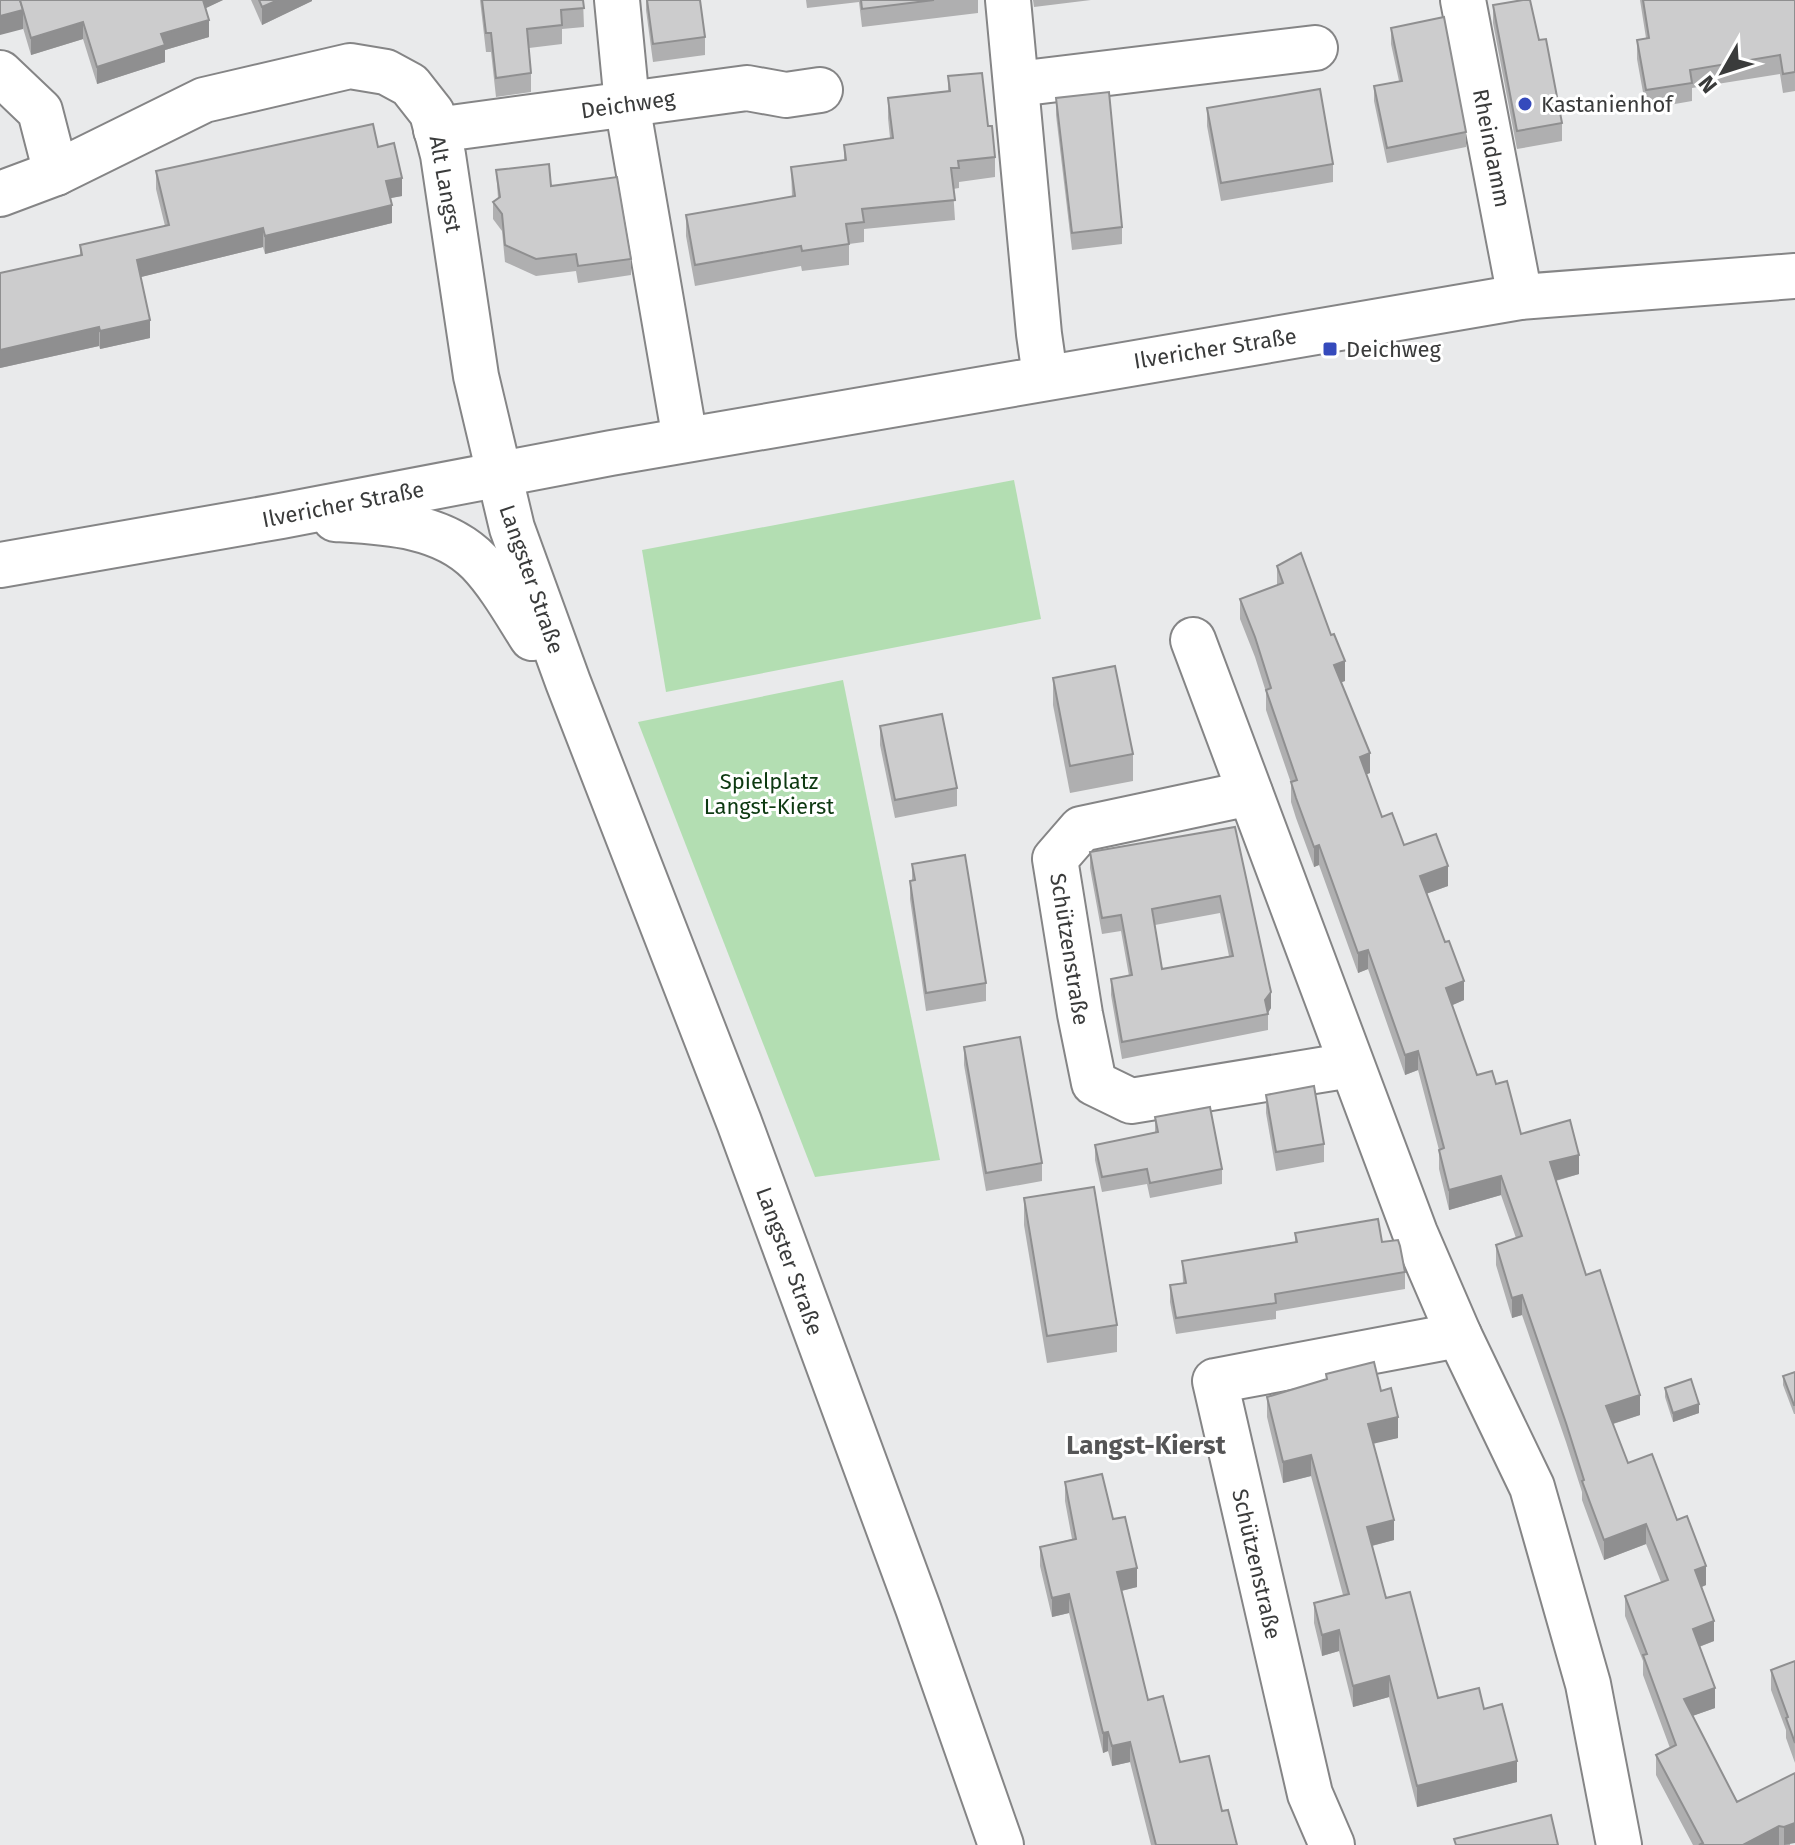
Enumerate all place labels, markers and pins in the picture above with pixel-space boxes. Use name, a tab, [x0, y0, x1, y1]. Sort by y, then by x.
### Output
place label: Kastanienhof	[1541, 91, 1674, 118]
marker: Kastanienhof	[1516, 95, 1534, 113]
place label: Deichweg	[1346, 336, 1442, 363]
marker: Deichweg	[1321, 340, 1339, 358]

